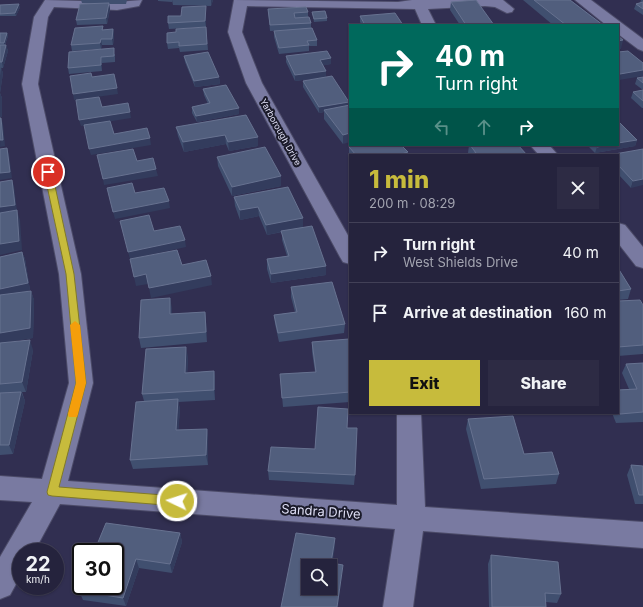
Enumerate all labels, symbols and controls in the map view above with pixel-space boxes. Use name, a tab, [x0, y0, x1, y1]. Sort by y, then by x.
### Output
text: 40 m	[435, 39, 505, 73]
icon: right	[369, 40, 421, 92]
text: Turn right	[435, 73, 518, 94]
street label: Yarborough Drive	[258, 97, 304, 167]
icon: left	[431, 116, 453, 138]
icon: ahead	[473, 116, 495, 138]
icon: right	[515, 116, 537, 138]
pin	[31, 155, 65, 189]
icon: arrive	[37, 161, 59, 183]
text: 1 min	[369, 165, 429, 194]
button: close	[557, 167, 599, 209]
text: 200 m · 08:29	[369, 195, 455, 211]
text: Turn right	[403, 235, 475, 254]
icon: right	[369, 242, 391, 264]
text: 40 m	[562, 243, 599, 262]
text: West Shields Drive	[403, 254, 518, 270]
icon: arrive	[369, 302, 391, 324]
text: Arrive at destination	[403, 303, 552, 322]
text: 160 m	[564, 303, 606, 322]
button: Exit	[369, 360, 480, 406]
button: Share	[488, 360, 599, 406]
position arrow	[156, 480, 198, 522]
street label: Sandra Drive	[281, 500, 361, 522]
speed limit sign: 30	[72, 543, 124, 595]
text: 22	[25, 552, 51, 576]
map controls	[301, 559, 337, 595]
button: search	[301, 559, 337, 595]
text: km/h	[26, 573, 50, 585]

